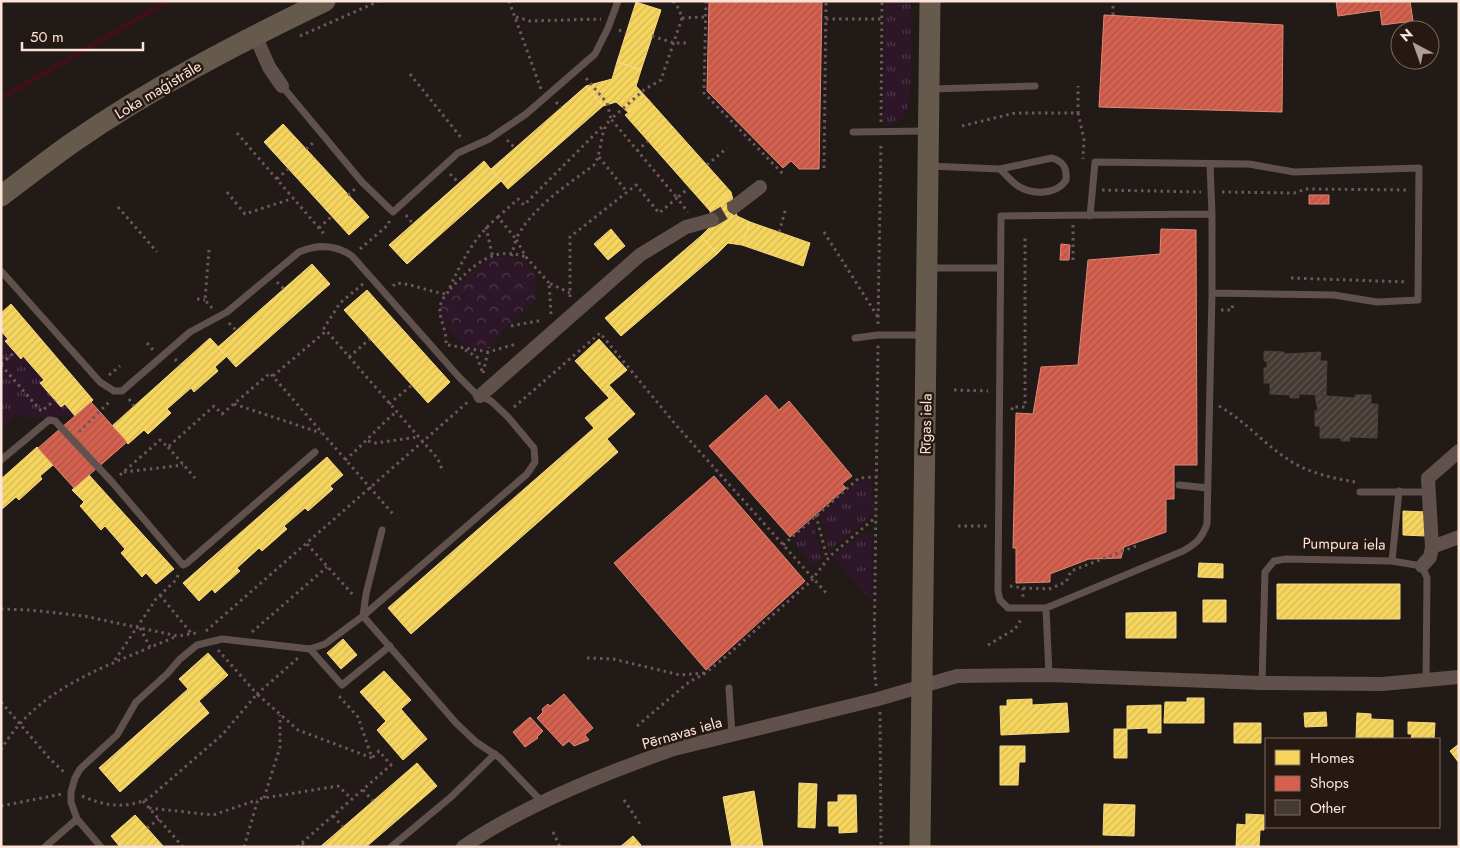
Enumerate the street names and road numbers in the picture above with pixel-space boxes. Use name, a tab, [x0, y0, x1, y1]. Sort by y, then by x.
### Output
street label: Loka maģistrāle	[110, 55, 206, 125]
street label: Rīgas iela	[914, 393, 938, 455]
street label: Pumpura iela	[1302, 532, 1386, 556]
street label: Pērnavas iela	[639, 711, 725, 755]

